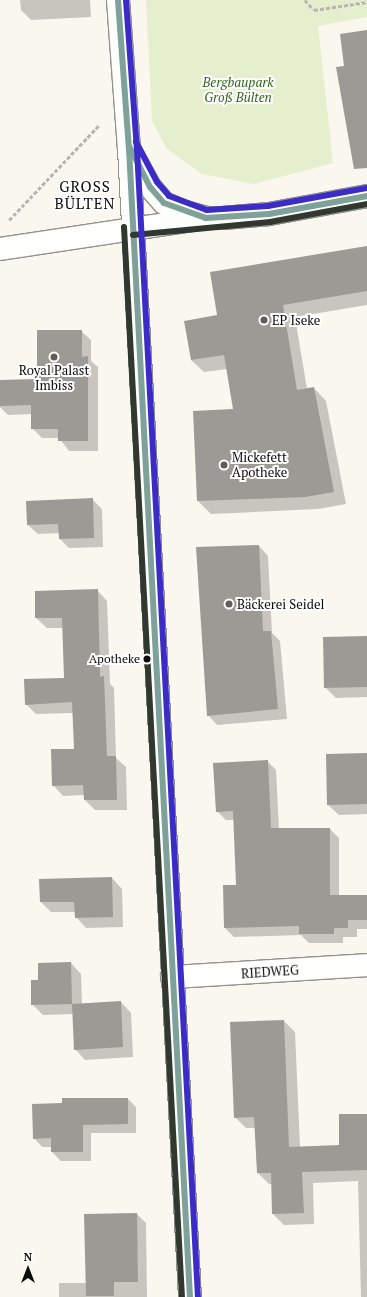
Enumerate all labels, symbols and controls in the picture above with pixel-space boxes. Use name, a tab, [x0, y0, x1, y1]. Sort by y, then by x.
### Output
park label: Bergbaupark Groß Bülten	[202, 75, 274, 106]
district label: GROSS BÜLTEN	[54, 177, 116, 212]
place label: EP Iseke	[272, 312, 320, 328]
marker: EP Iseke	[259, 315, 269, 325]
marker: Royal Palast Imbiss	[49, 352, 59, 362]
place label: Royal Palast Imbiss	[19, 363, 89, 394]
place label: Mickefett Apotheke	[232, 450, 287, 481]
marker: Mickefett Apotheke	[219, 460, 229, 470]
place label: Bäckerei Seidel	[237, 596, 324, 612]
marker: Bäckerei Seidel	[224, 599, 234, 609]
place label: Apotheke	[89, 652, 140, 666]
marker: Apotheke	[142, 654, 152, 664]
street label: RIEDWEG	[241, 962, 299, 982]
north arrow	[8, 1249, 48, 1289]
text: N	[24, 1250, 32, 1264]

